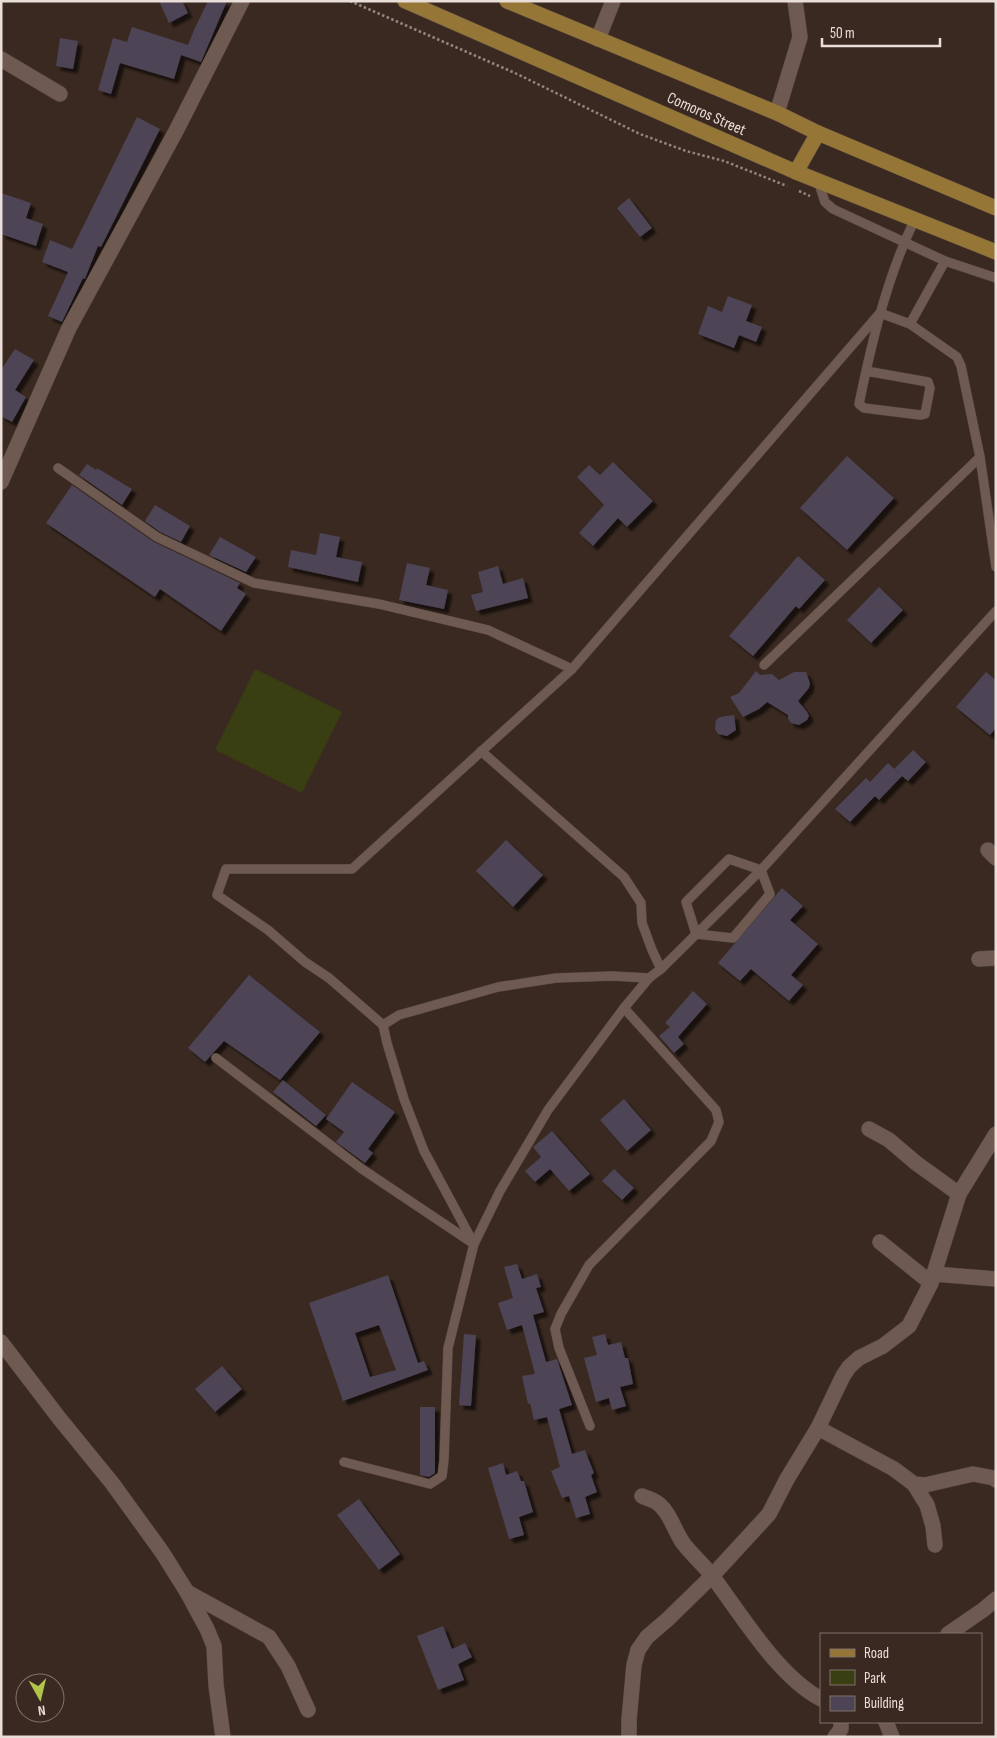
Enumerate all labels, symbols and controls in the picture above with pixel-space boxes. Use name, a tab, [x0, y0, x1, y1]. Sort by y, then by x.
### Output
scale bar	[822, 15, 940, 47]
text: 50 m	[830, 24, 855, 43]
street label: Comoros Street	[664, 89, 749, 140]
legend	[820, 1633, 982, 1723]
text: Road	[864, 1644, 889, 1663]
text: Park	[864, 1669, 886, 1688]
north arrow	[15, 1673, 65, 1723]
text: Building	[864, 1694, 904, 1713]
text: N	[37, 1701, 47, 1719]

